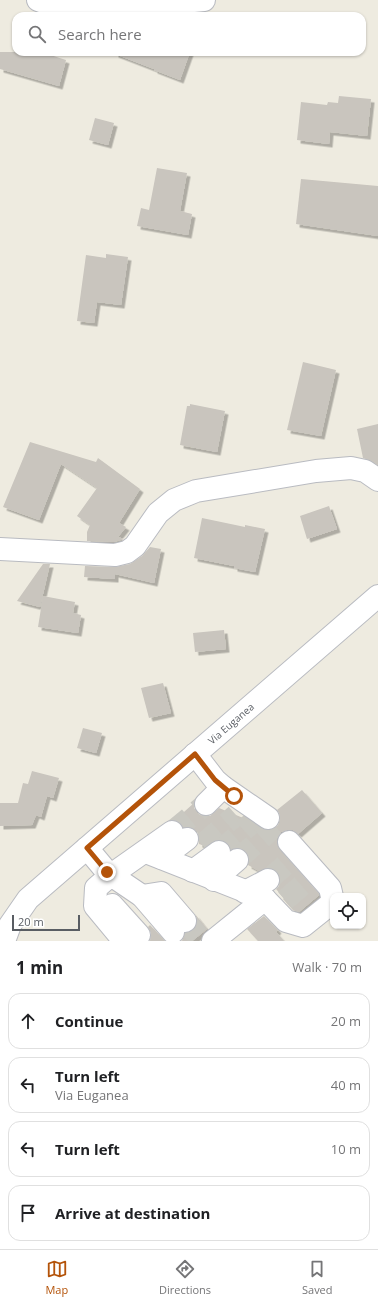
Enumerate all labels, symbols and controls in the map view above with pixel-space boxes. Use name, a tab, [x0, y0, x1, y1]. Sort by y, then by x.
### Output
search box	[12, 12, 366, 56]
icon: search	[26, 23, 48, 45]
text: Search here	[58, 24, 142, 44]
street label: Via Euganea	[205, 700, 257, 747]
route start	[225, 787, 243, 805]
route end	[98, 863, 116, 881]
map controls	[330, 893, 366, 929]
button: locate	[330, 893, 366, 929]
scale bar	[12, 913, 80, 932]
text: 20 m	[18, 914, 44, 929]
text: 1 min	[16, 956, 63, 979]
text: Walk · 70 m	[292, 958, 362, 976]
icon: ahead	[17, 1010, 39, 1032]
text: Continue	[55, 1011, 123, 1031]
text: 20 m	[331, 1012, 361, 1030]
text: Turn left	[55, 1066, 120, 1086]
icon: left	[17, 1074, 39, 1096]
text: 40 m	[331, 1076, 361, 1094]
text: Via Euganea	[55, 1086, 129, 1104]
icon: left	[17, 1138, 39, 1160]
text: Turn left	[55, 1139, 120, 1159]
text: 10 m	[331, 1140, 361, 1158]
icon: arrive	[17, 1202, 39, 1224]
text: Arrive at destination	[55, 1203, 210, 1223]
tab: Map	[45, 1258, 68, 1297]
tab: Directions	[159, 1258, 211, 1297]
tab: Saved	[302, 1258, 333, 1297]

